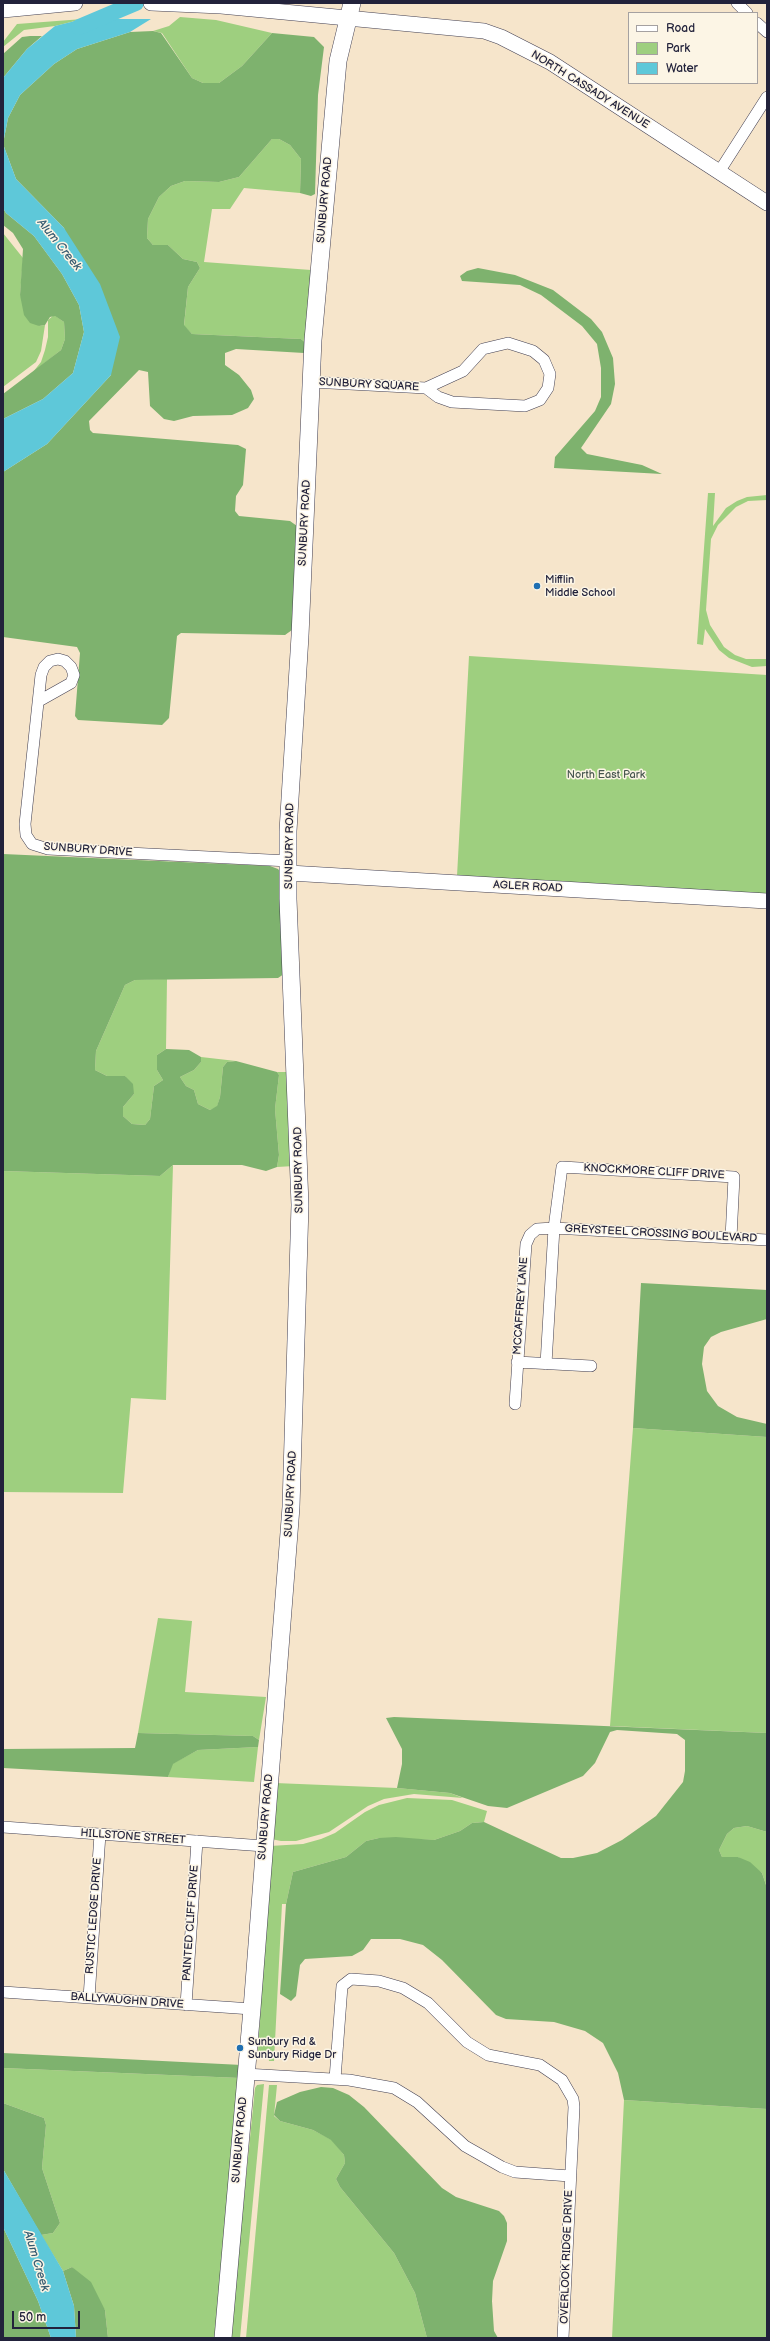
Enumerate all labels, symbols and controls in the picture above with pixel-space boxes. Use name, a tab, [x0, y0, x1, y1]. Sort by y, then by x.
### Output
legend	[628, 12, 758, 84]
text: Road	[666, 21, 695, 36]
text: Park	[666, 41, 690, 56]
street label: NORTH CASSADY AVENUE	[528, 48, 652, 132]
text: Water	[666, 61, 698, 76]
street label: SUNBURY ROAD	[315, 156, 335, 244]
water label: Alum Creek	[34, 216, 84, 274]
street label: SUNBURY SQUARE	[318, 376, 420, 394]
street label: SUNBURY ROAD	[296, 480, 314, 566]
place label: Mifflin Middle School	[545, 573, 615, 599]
marker: Mifflin Middle School	[532, 581, 542, 591]
park label: North East Park	[567, 768, 645, 782]
street label: SUNBURY ROAD	[283, 803, 297, 889]
street label: SUNBURY DRIVE	[43, 840, 133, 860]
street label: AGLER ROAD	[493, 879, 563, 895]
street label: SUNBURY ROAD	[292, 1127, 306, 1213]
street label: KNOCKMORE CLIFF DRIVE	[583, 1162, 725, 1182]
street label: GREYSTEEL CROSSING BOULEVARD	[564, 1222, 758, 1246]
street label: MCCAFFREY LANE	[511, 1257, 531, 1355]
street label: SUNBURY ROAD	[282, 1451, 300, 1537]
street label: SUNBURY ROAD	[256, 1773, 276, 1861]
street label: HILLSTONE STREET	[80, 1827, 186, 1847]
street label: RUSTIC LEDGE DRIVE	[83, 1857, 105, 1975]
street label: PAINTED CLIFF DRIVE	[180, 1864, 202, 1982]
street label: BALLYVAUGHN DRIVE	[70, 1990, 184, 2012]
place label: Sunbury Rd & Sunbury Ridge Dr	[248, 2035, 336, 2061]
marker: Sunbury Rd & Sunbury Ridge Dr	[235, 2043, 245, 2053]
street label: SUNBURY ROAD	[230, 2096, 250, 2184]
street label: OVERLOOK RIDGE DRIVE	[558, 2190, 576, 2324]
water label: Alum Creek	[20, 2229, 52, 2293]
scale bar	[14, 2303, 82, 2329]
text: 50 m	[19, 2310, 46, 2325]

